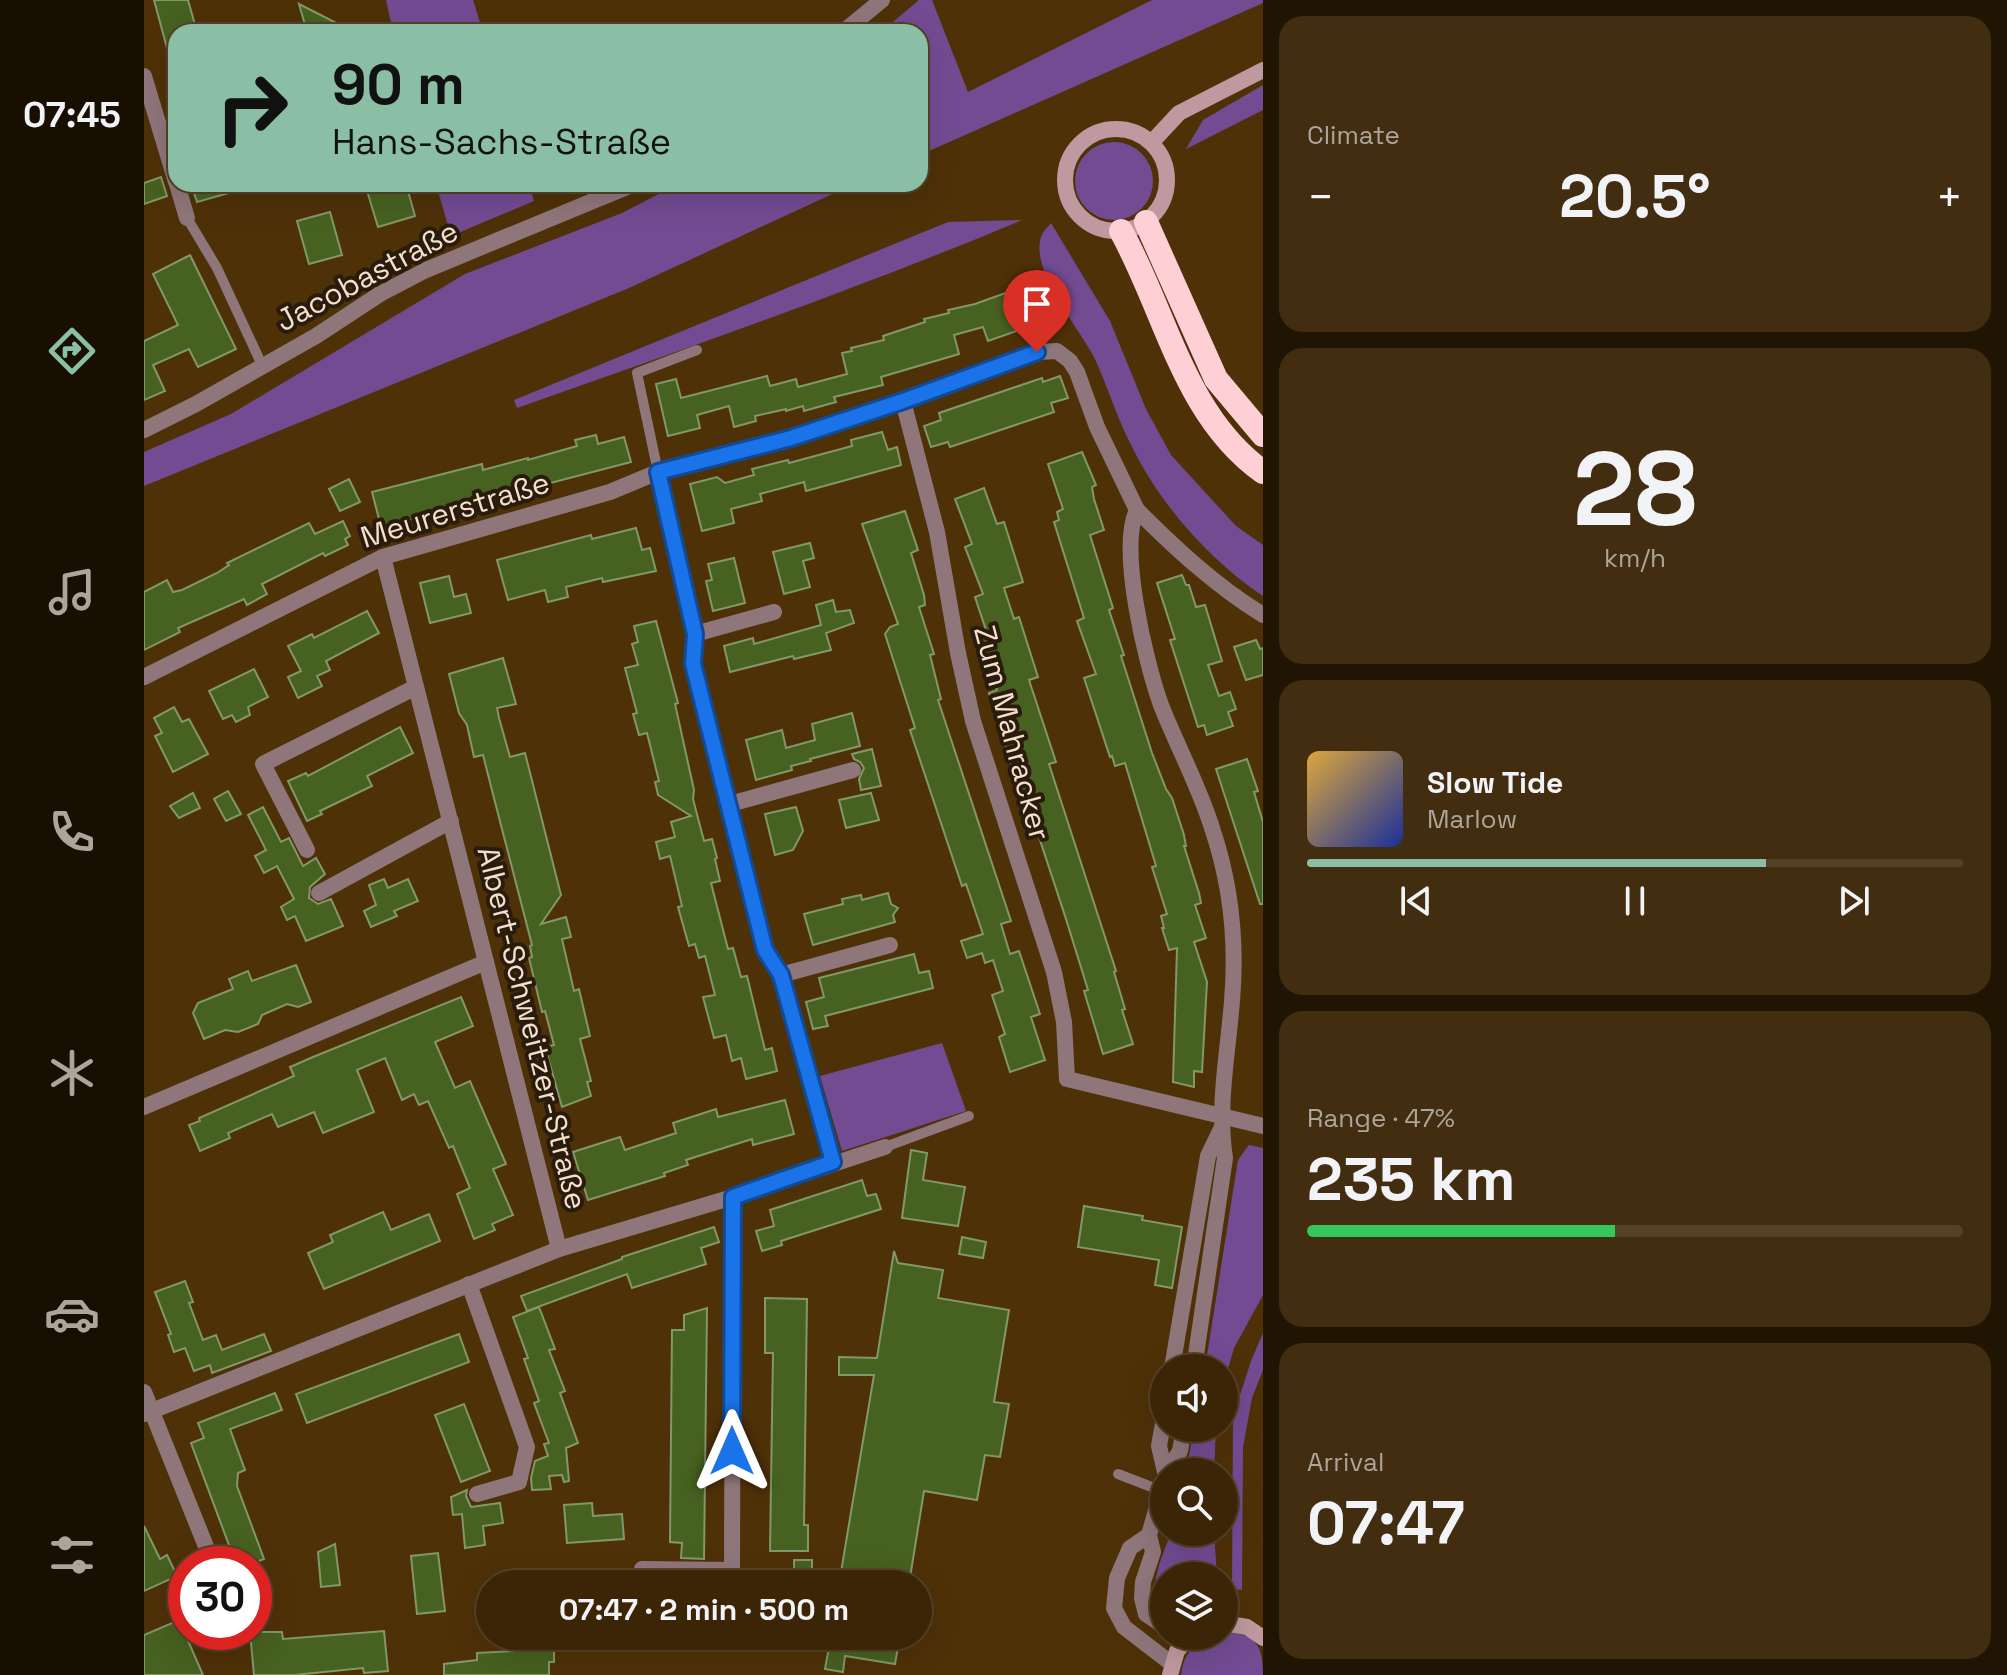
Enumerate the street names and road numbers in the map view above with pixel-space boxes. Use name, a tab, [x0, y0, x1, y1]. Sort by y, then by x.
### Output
street label: Jacobastraße	[269, 211, 465, 340]
street label: Meurerstraße	[356, 462, 554, 557]
street label: Zum Mahracker	[965, 621, 1060, 844]
street label: Albert-Schweitzer-Straße	[468, 842, 596, 1213]

